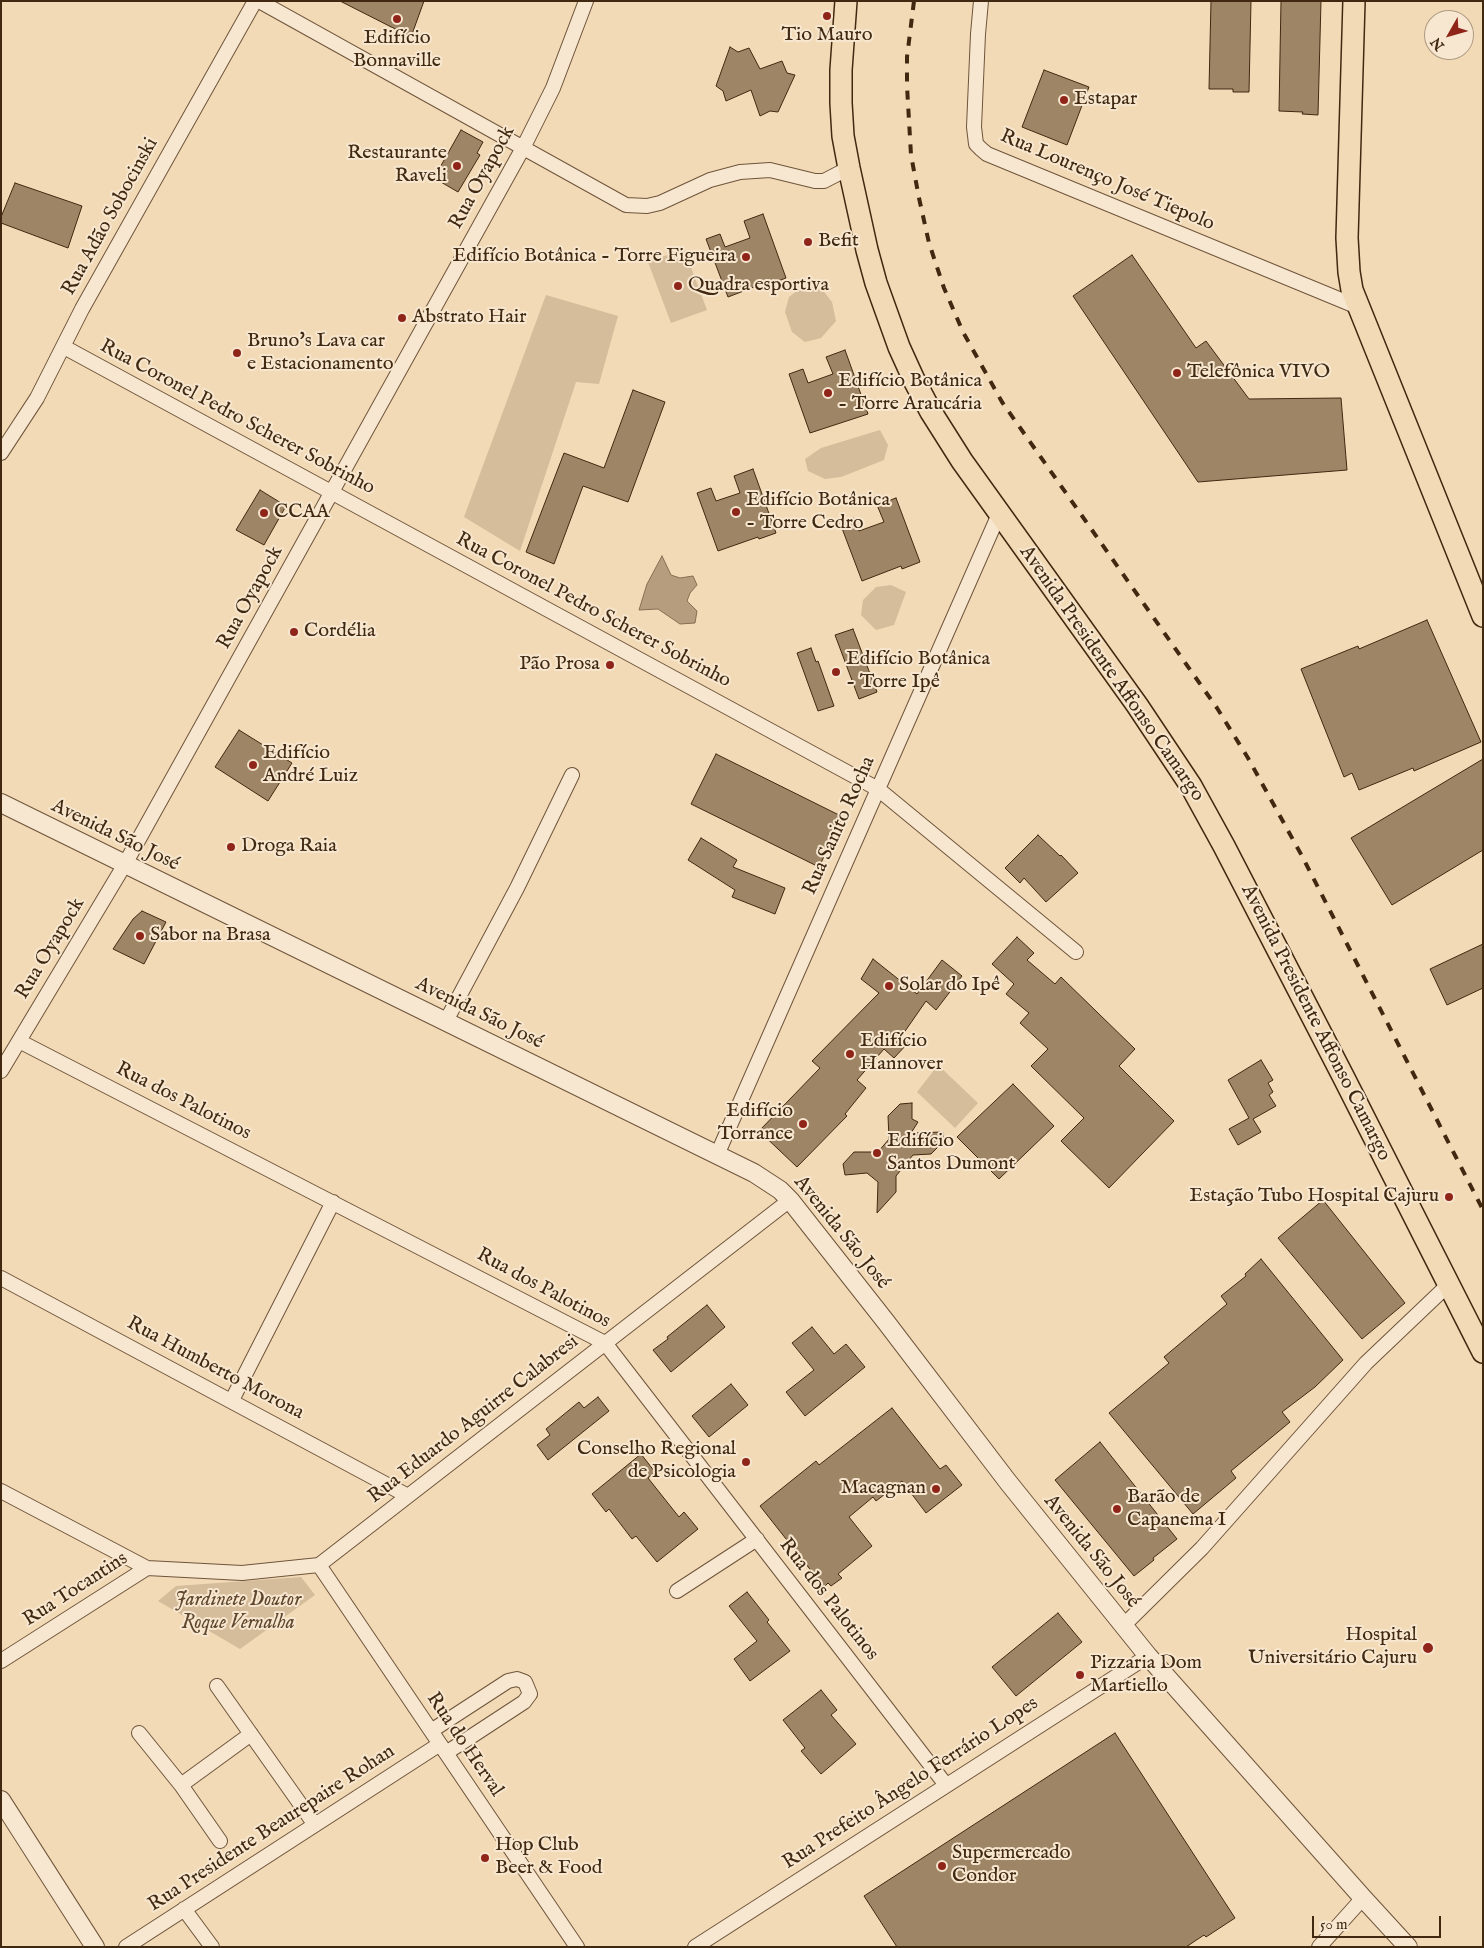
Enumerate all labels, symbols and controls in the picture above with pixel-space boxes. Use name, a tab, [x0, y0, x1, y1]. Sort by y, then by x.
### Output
marker: Tio Mauro	[821, 10, 833, 22]
north arrow	[1424, 10, 1474, 60]
marker: Edifício Bonnaville	[391, 13, 403, 25]
place label: Tio Mauro	[782, 24, 872, 48]
place label: Edifício Bonnaville	[353, 27, 441, 74]
text: N	[1427, 33, 1449, 54]
place label: Estapar	[1074, 88, 1137, 112]
marker: Estapar	[1058, 94, 1070, 106]
street label: Rua Oyapock	[445, 122, 521, 234]
street label: Rua Lourenço José Tiepolo	[996, 125, 1218, 237]
street label: Rua Adão Sobocinski	[58, 134, 164, 300]
place label: Restaurante Raveli	[347, 142, 447, 189]
marker: Restaurante Raveli	[451, 160, 463, 172]
place label: Befit	[818, 230, 859, 254]
marker: Befit	[802, 236, 814, 248]
place label: Edifício Botânica - Torre Figueira	[452, 245, 736, 269]
marker: Edifício Botânica - Torre Figueira	[740, 251, 752, 263]
place label: Quadra esportiva	[688, 274, 829, 298]
marker: Quadra esportiva	[672, 280, 684, 292]
place label: Abstrato Hair	[412, 306, 527, 330]
marker: Abstrato Hair	[396, 312, 408, 324]
place label: Bruno's Lava car e Estacionamento	[247, 330, 394, 377]
street label: Rua Coronel Pedro Scherer Sobrinho	[95, 335, 379, 501]
marker: Bruno's Lava car e Estacionamento	[231, 347, 243, 359]
place label: Telefônica VIVO	[1187, 361, 1330, 385]
marker: Telefônica VIVO	[1171, 367, 1183, 379]
place label: Edifício Botânica - Torre Araucária	[838, 370, 982, 417]
marker: Edifício Botânica - Torre Araucária	[822, 387, 834, 399]
place label: Edifício Botânica - Torre Cedro	[746, 489, 890, 536]
place label: CCAA	[274, 501, 330, 525]
marker: Edifício Botânica - Torre Cedro	[730, 506, 742, 518]
marker: CCAA	[258, 507, 270, 519]
street label: Rua Coronel Pedro Scherer Sobrinho	[451, 528, 735, 694]
street label: Avenida Presidente Affonso Camargo	[1013, 541, 1209, 807]
street label: Rua Oyapock	[213, 542, 289, 654]
place label: Cordélia	[304, 620, 376, 644]
marker: Cordélia	[288, 626, 300, 638]
place label: Edifício Botânica - Torre Ipê	[846, 648, 990, 695]
place label: Pão Prosa	[519, 653, 600, 677]
marker: Pão Prosa	[604, 659, 616, 671]
marker: Edifício Botânica - Torre Ipê	[830, 666, 842, 678]
place label: Edifício André Luiz	[263, 742, 358, 789]
street label: Rua Sanito Rocha	[799, 753, 881, 899]
marker: Edifício André Luiz	[247, 759, 259, 771]
street label: Avenida São José	[47, 795, 183, 877]
place label: Droga Raia	[241, 835, 337, 859]
marker: Droga Raia	[225, 841, 237, 853]
street label: Avenida Presidente Affonso Camargo	[1235, 881, 1395, 1165]
street label: Rua Oyapock	[11, 894, 91, 1004]
place label: Sabor na Brasa	[150, 924, 271, 948]
marker: Sabor na Brasa	[134, 930, 146, 942]
street label: Avenida São José	[411, 973, 547, 1055]
place label: Solar do Ipê	[899, 974, 1000, 998]
marker: Solar do Ipê	[883, 980, 895, 992]
place label: Edifício Hannover	[860, 1030, 943, 1077]
marker: Edifício Hannover	[844, 1048, 856, 1060]
street label: Rua dos Palotinos	[112, 1058, 254, 1146]
place label: Edifício Torrance	[718, 1100, 793, 1147]
marker: Edifício Torrance	[797, 1118, 809, 1130]
place label: Edifício Santos Dumont	[887, 1130, 1015, 1177]
marker: Edifício Santos Dumont	[871, 1147, 883, 1159]
street label: Avenida São José	[788, 1171, 894, 1295]
place label: Estação Tubo Hospital Cajuru	[1189, 1185, 1439, 1209]
marker: Estação Tubo Hospital Cajuru	[1443, 1191, 1455, 1203]
street label: Rua dos Palotinos	[472, 1244, 614, 1334]
street label: Rua Humberto Morona	[122, 1312, 308, 1426]
street label: Rua Eduardo Aguirre Calabresi	[364, 1330, 584, 1510]
place label: Conselho Regional de Psicologia	[577, 1438, 736, 1485]
marker: Conselho Regional de Psicologia	[740, 1456, 752, 1468]
place label: Macagnan	[841, 1477, 926, 1501]
marker: Macagnan	[930, 1483, 942, 1495]
place label: Barão de Capanema I	[1127, 1486, 1226, 1533]
street label: Avenida São José	[1038, 1490, 1144, 1614]
marker: Barão de Capanema I	[1111, 1503, 1123, 1515]
street label: Rua dos Palotinos	[773, 1534, 883, 1666]
street label: Rua Tocantins	[19, 1547, 133, 1633]
park label: Jardinete Doutor Roque Vernalha	[175, 1589, 301, 1636]
place label: Hospital Universitário Cajuru	[1248, 1624, 1417, 1671]
marker: Hospital Universitário Cajuru	[1421, 1641, 1435, 1655]
place label: Pizzaria Dom Martiello	[1090, 1652, 1202, 1699]
marker: Pizzaria Dom Martiello	[1074, 1669, 1086, 1681]
street label: Rua do Herval	[420, 1688, 508, 1802]
street label: Rua Prefeito Ângelo Ferrário Lopes	[779, 1692, 1043, 1876]
street label: Rua Presidente Beaurepaire Rohan	[144, 1740, 400, 1918]
place label: Hop Club Beer & Food	[495, 1834, 602, 1881]
place label: Supermercado Condor	[952, 1842, 1071, 1889]
marker: Hop Club Beer & Food	[479, 1852, 491, 1864]
marker: Supermercado Condor	[936, 1860, 948, 1872]
scale bar	[1314, 1906, 1443, 1938]
text: 50 m	[1320, 1915, 1348, 1934]

